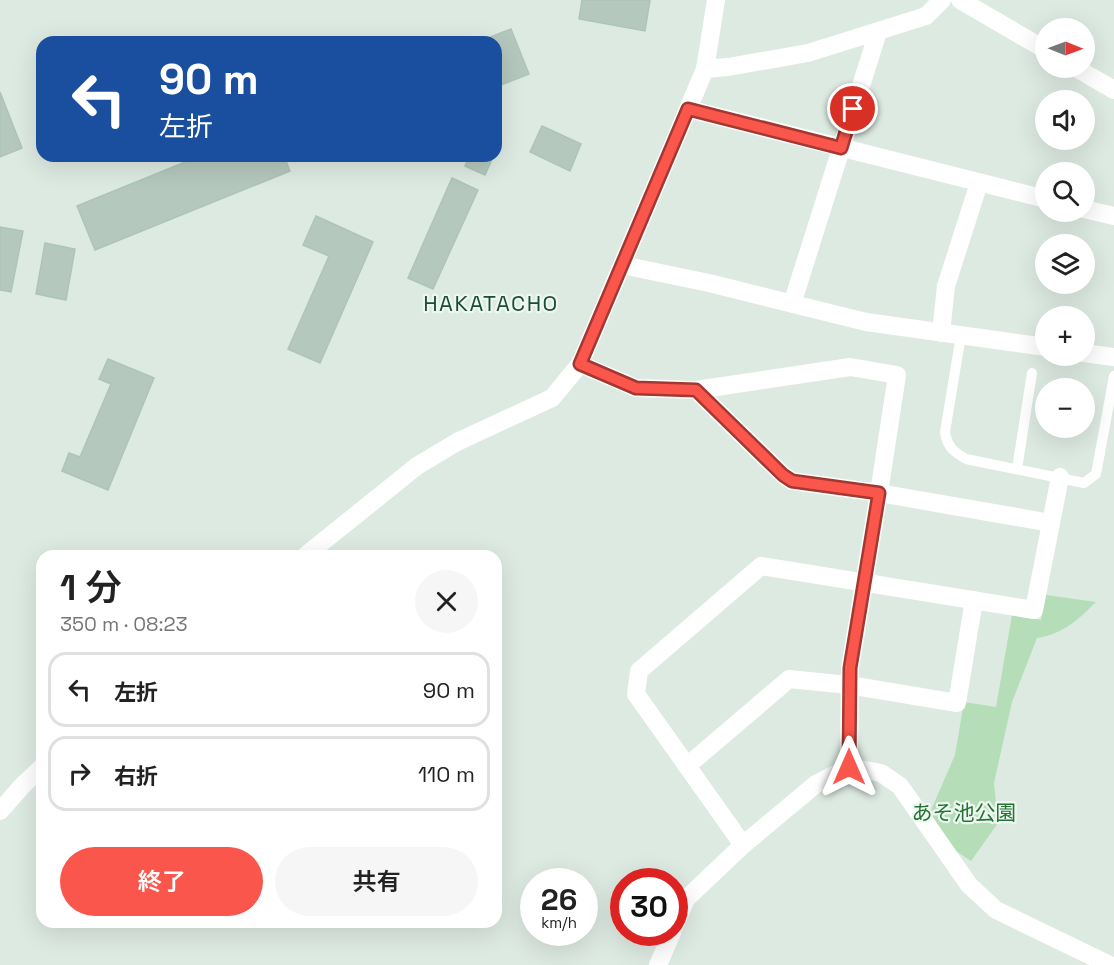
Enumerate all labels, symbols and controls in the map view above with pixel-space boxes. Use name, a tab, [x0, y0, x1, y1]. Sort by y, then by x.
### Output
north arrow	[1035, 18, 1095, 78]
map controls	[1035, 18, 1095, 438]
text: 90 m	[159, 53, 259, 106]
icon: left	[60, 60, 138, 138]
pin	[827, 83, 878, 134]
button: sound	[1035, 90, 1095, 150]
icon: arrive	[836, 92, 869, 125]
text: 左折	[159, 109, 213, 144]
button: search	[1035, 162, 1095, 222]
button: layers	[1035, 234, 1095, 294]
district label: HAKATACHO	[423, 289, 559, 317]
button: +	[1035, 306, 1095, 366]
button: −	[1035, 378, 1095, 438]
text: 1 分	[60, 565, 121, 611]
button: close	[415, 570, 478, 633]
text: 350 m · 08:23	[60, 611, 188, 637]
icon: left	[63, 673, 96, 706]
text: 90 m	[423, 676, 475, 704]
text: 左折	[114, 678, 158, 706]
position arrow	[817, 735, 881, 799]
icon: right	[63, 757, 96, 790]
text: 110 m	[418, 760, 475, 788]
text: 右折	[114, 762, 158, 790]
park label: あそ池公園	[912, 799, 1017, 826]
button: 終了	[60, 847, 263, 916]
button: 共有	[275, 847, 478, 916]
speed limit sign: 30	[610, 868, 688, 946]
text: 26	[541, 880, 577, 919]
text: km/h	[541, 913, 577, 932]

